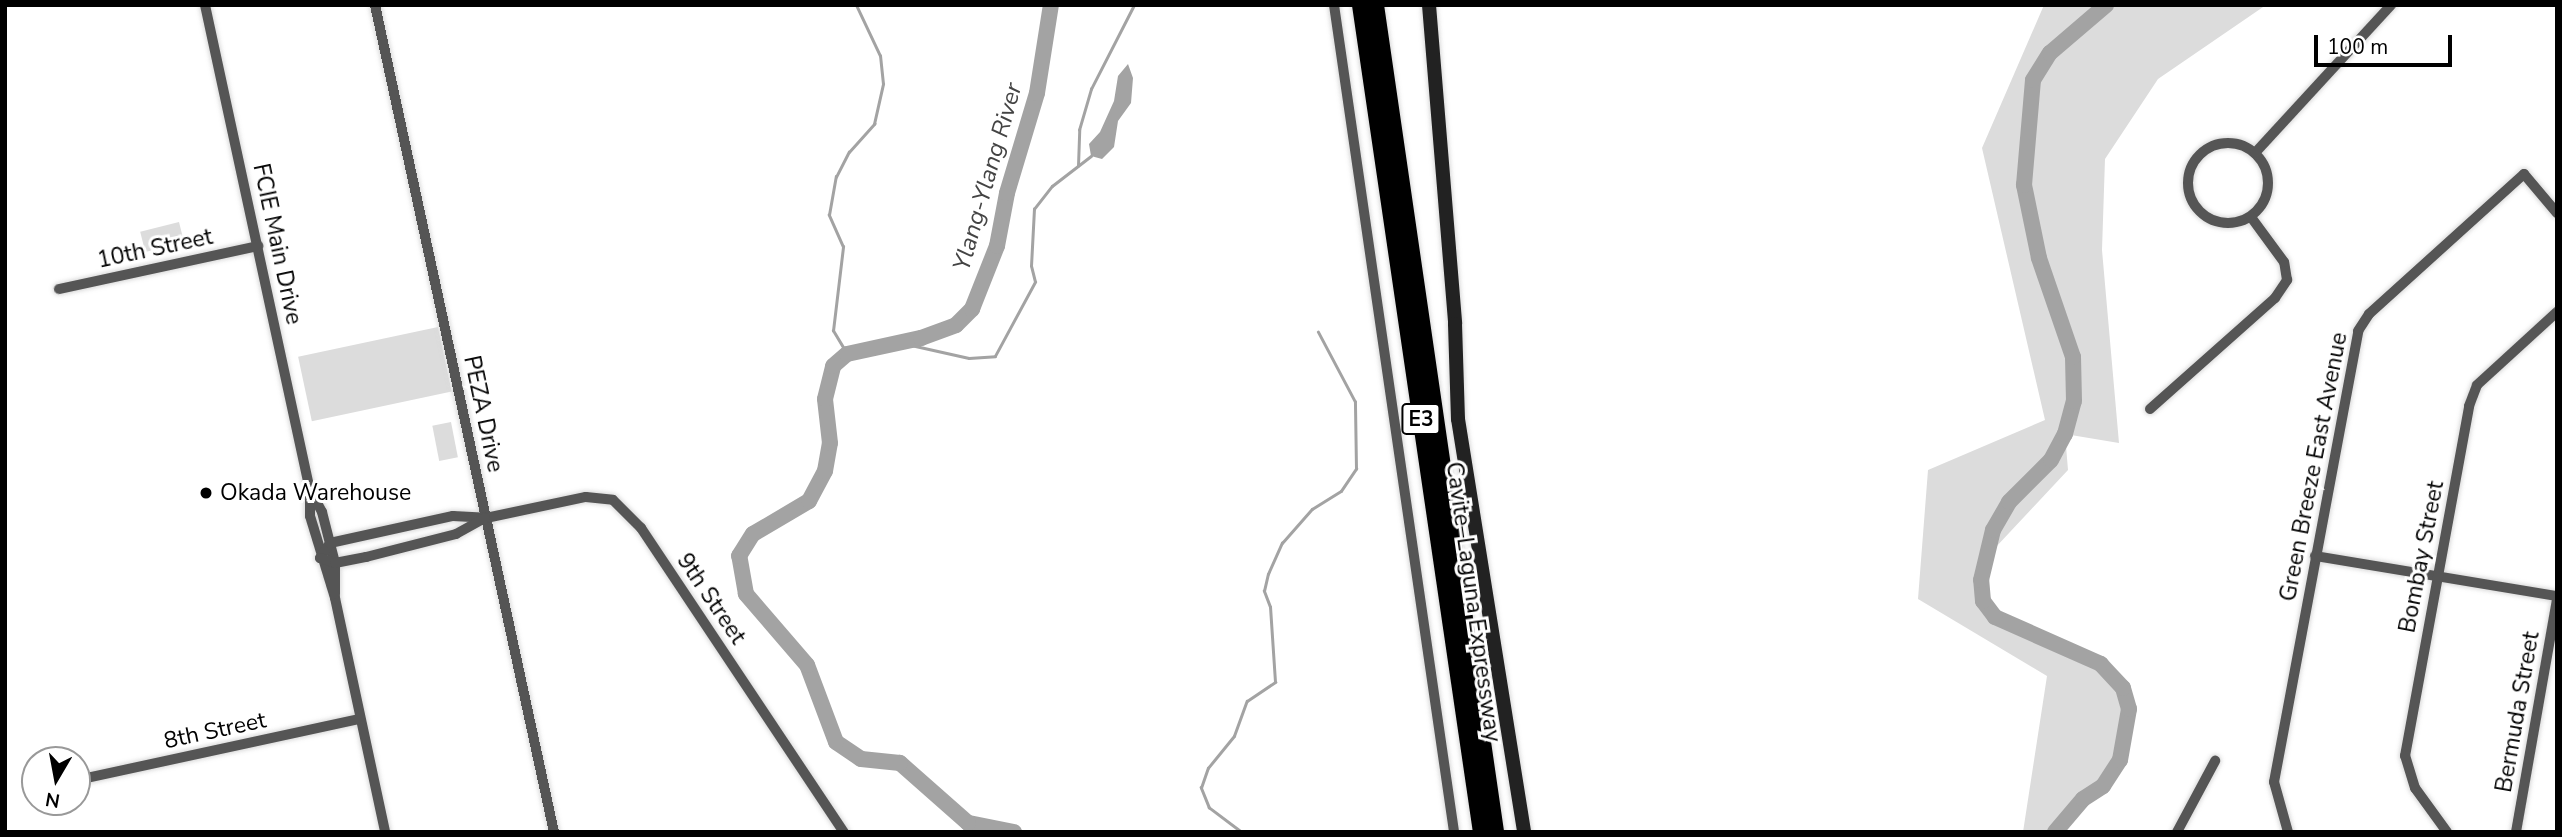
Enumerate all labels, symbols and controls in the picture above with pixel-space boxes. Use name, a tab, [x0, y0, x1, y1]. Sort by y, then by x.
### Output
scale bar	[2317, 21, 2455, 65]
text: 100 m	[2327, 33, 2388, 61]
water label: Ylang-Ylang River	[947, 80, 1029, 274]
street label: FCIE Main Drive	[246, 161, 308, 327]
street label: 10th Street	[95, 223, 215, 275]
street label: Green Breeze East Avenue	[2274, 330, 2354, 604]
street label: PEZA Drive	[457, 353, 509, 475]
road number: E3	[1400, 402, 1442, 436]
street label: Cavite–Laguna Expressway	[1440, 460, 1506, 744]
place label: Okada Warehouse	[220, 479, 411, 507]
street label: Bombay Street	[2394, 479, 2450, 635]
marker: Okada Warehouse	[198, 485, 214, 501]
street label: 9th Street	[671, 548, 751, 650]
street label: Bermuda Street	[2490, 629, 2546, 795]
street label: 8th Street	[161, 707, 269, 755]
north arrow	[21, 746, 91, 816]
text: N	[43, 786, 62, 814]

